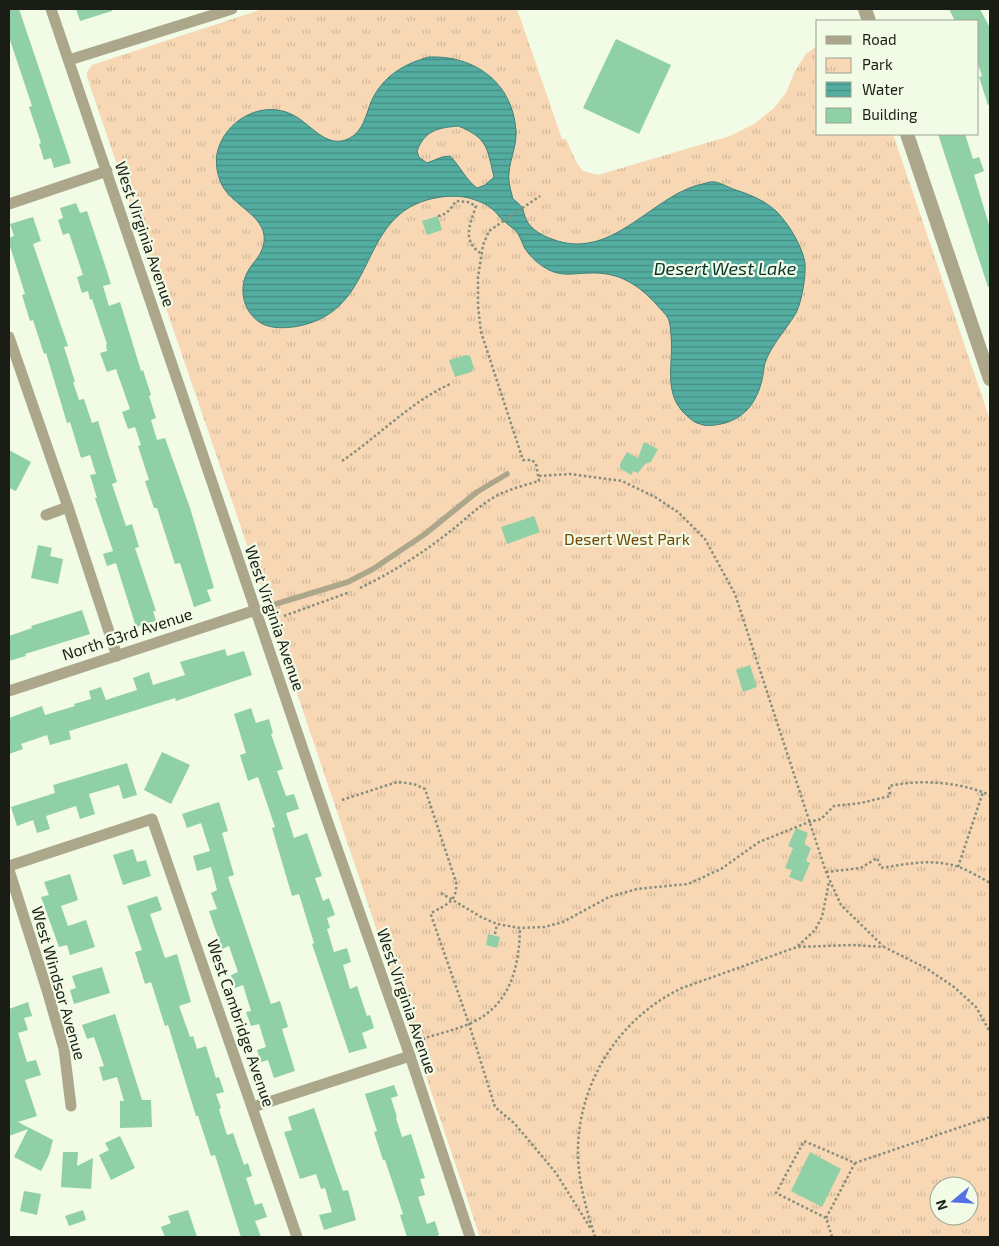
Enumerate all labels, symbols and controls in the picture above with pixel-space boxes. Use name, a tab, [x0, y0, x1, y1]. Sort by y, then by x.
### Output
legend	[816, 20, 979, 135]
text: Road	[862, 30, 897, 48]
text: Park	[862, 55, 893, 73]
text: Water	[862, 80, 904, 98]
text: Building	[862, 105, 918, 123]
street label: West Virginia Avenue	[112, 159, 179, 309]
water label: Desert West Lake	[654, 257, 797, 279]
park label: Desert West Park	[564, 529, 690, 548]
street label: West Virginia Avenue	[242, 543, 309, 693]
street label: North 63rd Avenue	[59, 603, 194, 664]
street label: West Windsor Avenue	[28, 904, 90, 1062]
street label: West Virginia Avenue	[374, 926, 441, 1076]
street label: West Cambridge Avenue	[204, 936, 279, 1109]
north arrow	[929, 1176, 979, 1226]
text: N	[932, 1198, 951, 1213]

